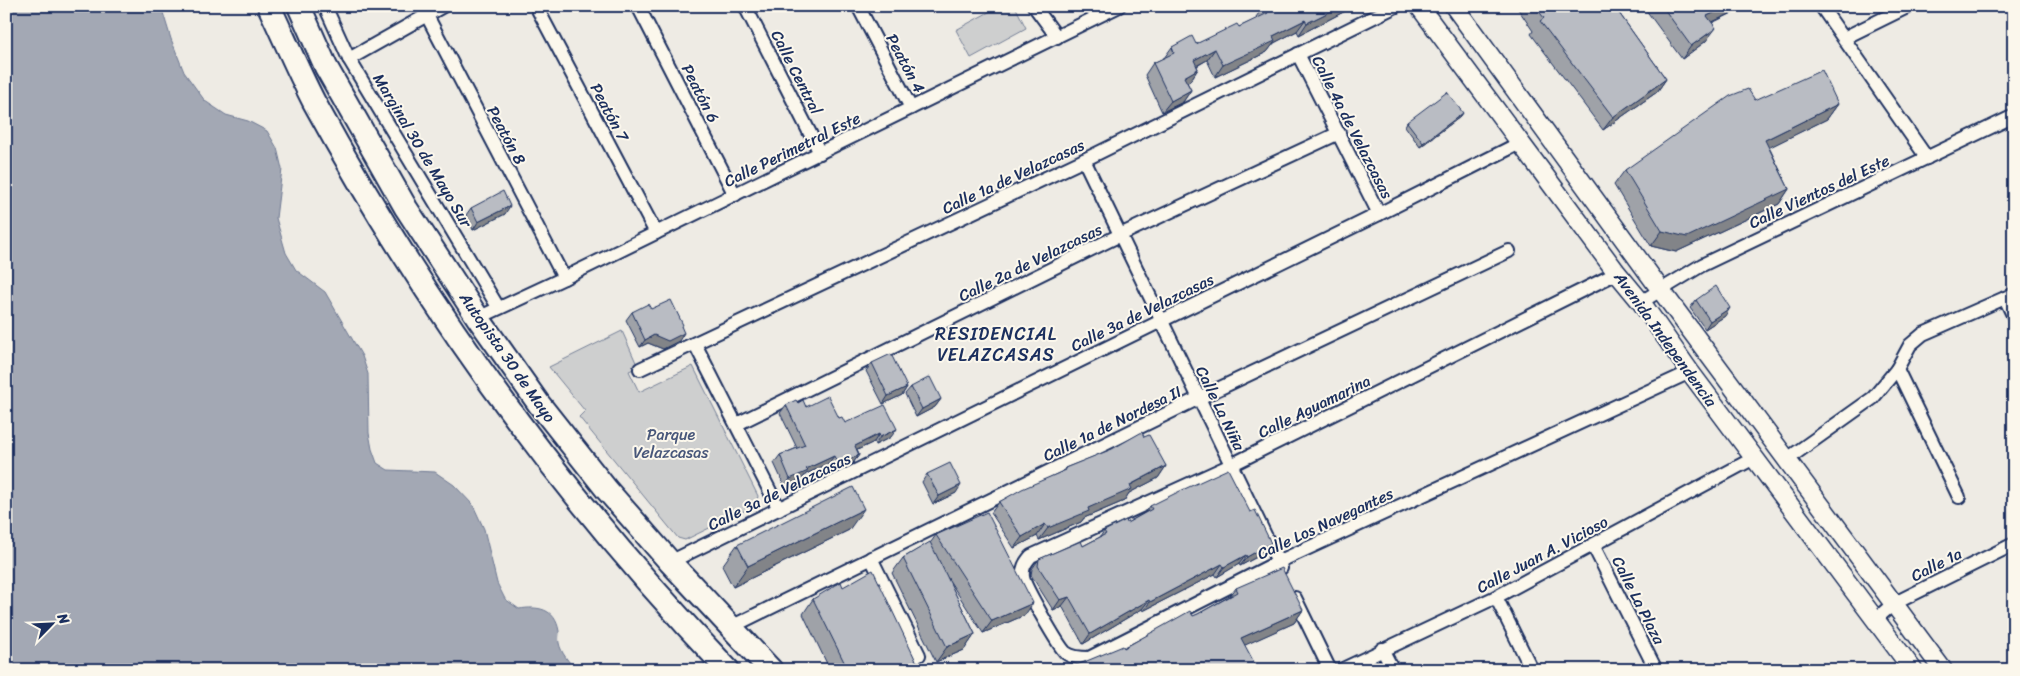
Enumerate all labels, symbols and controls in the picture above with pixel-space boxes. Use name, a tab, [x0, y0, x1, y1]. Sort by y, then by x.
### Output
street label: Calle Central	[763, 25, 831, 120]
street label: Peatón 4	[878, 28, 933, 98]
street label: Calle 4a de Velazcasas	[1304, 50, 1402, 205]
street label: Peatón 6	[673, 59, 728, 128]
street label: Marginal 30 de Mayo Sur	[365, 67, 481, 234]
street label: Peatón 7	[582, 78, 638, 148]
street label: Peatón 8	[479, 100, 534, 170]
street label: Calle Perimetral Este	[719, 104, 866, 195]
street label: Calle 1a de Velazcasas	[937, 130, 1090, 222]
street label: Calle Vientos del Este	[1744, 146, 1895, 237]
street label: Calle 2a de Velazcasas	[953, 215, 1108, 310]
street label: Avenida Independencia	[1606, 264, 1726, 414]
street label: Calle 3a de Velazcasas	[1065, 265, 1220, 360]
street label: Autopista 30 de Mayo	[451, 285, 564, 429]
district label: RESIDENCIAL VELAZCASAS	[935, 318, 1057, 371]
street label: Calle La Niña	[1187, 361, 1254, 457]
street label: Calle Aguamarina	[1253, 367, 1376, 446]
street label: Calle 1a de Nordesa II	[1038, 377, 1187, 470]
park label: Parque Velazcasas	[633, 420, 709, 467]
street label: Calle 3a de Velazcasas	[702, 444, 857, 539]
street label: Calle Los Navegantes	[1252, 479, 1399, 568]
street label: Calle Juan A. Vicioso	[1471, 507, 1613, 601]
street label: Calle 1a	[1905, 539, 1967, 590]
street label: Calle La Plaza	[1604, 551, 1674, 651]
north arrow	[28, 598, 78, 648]
text: N	[50, 608, 77, 629]

